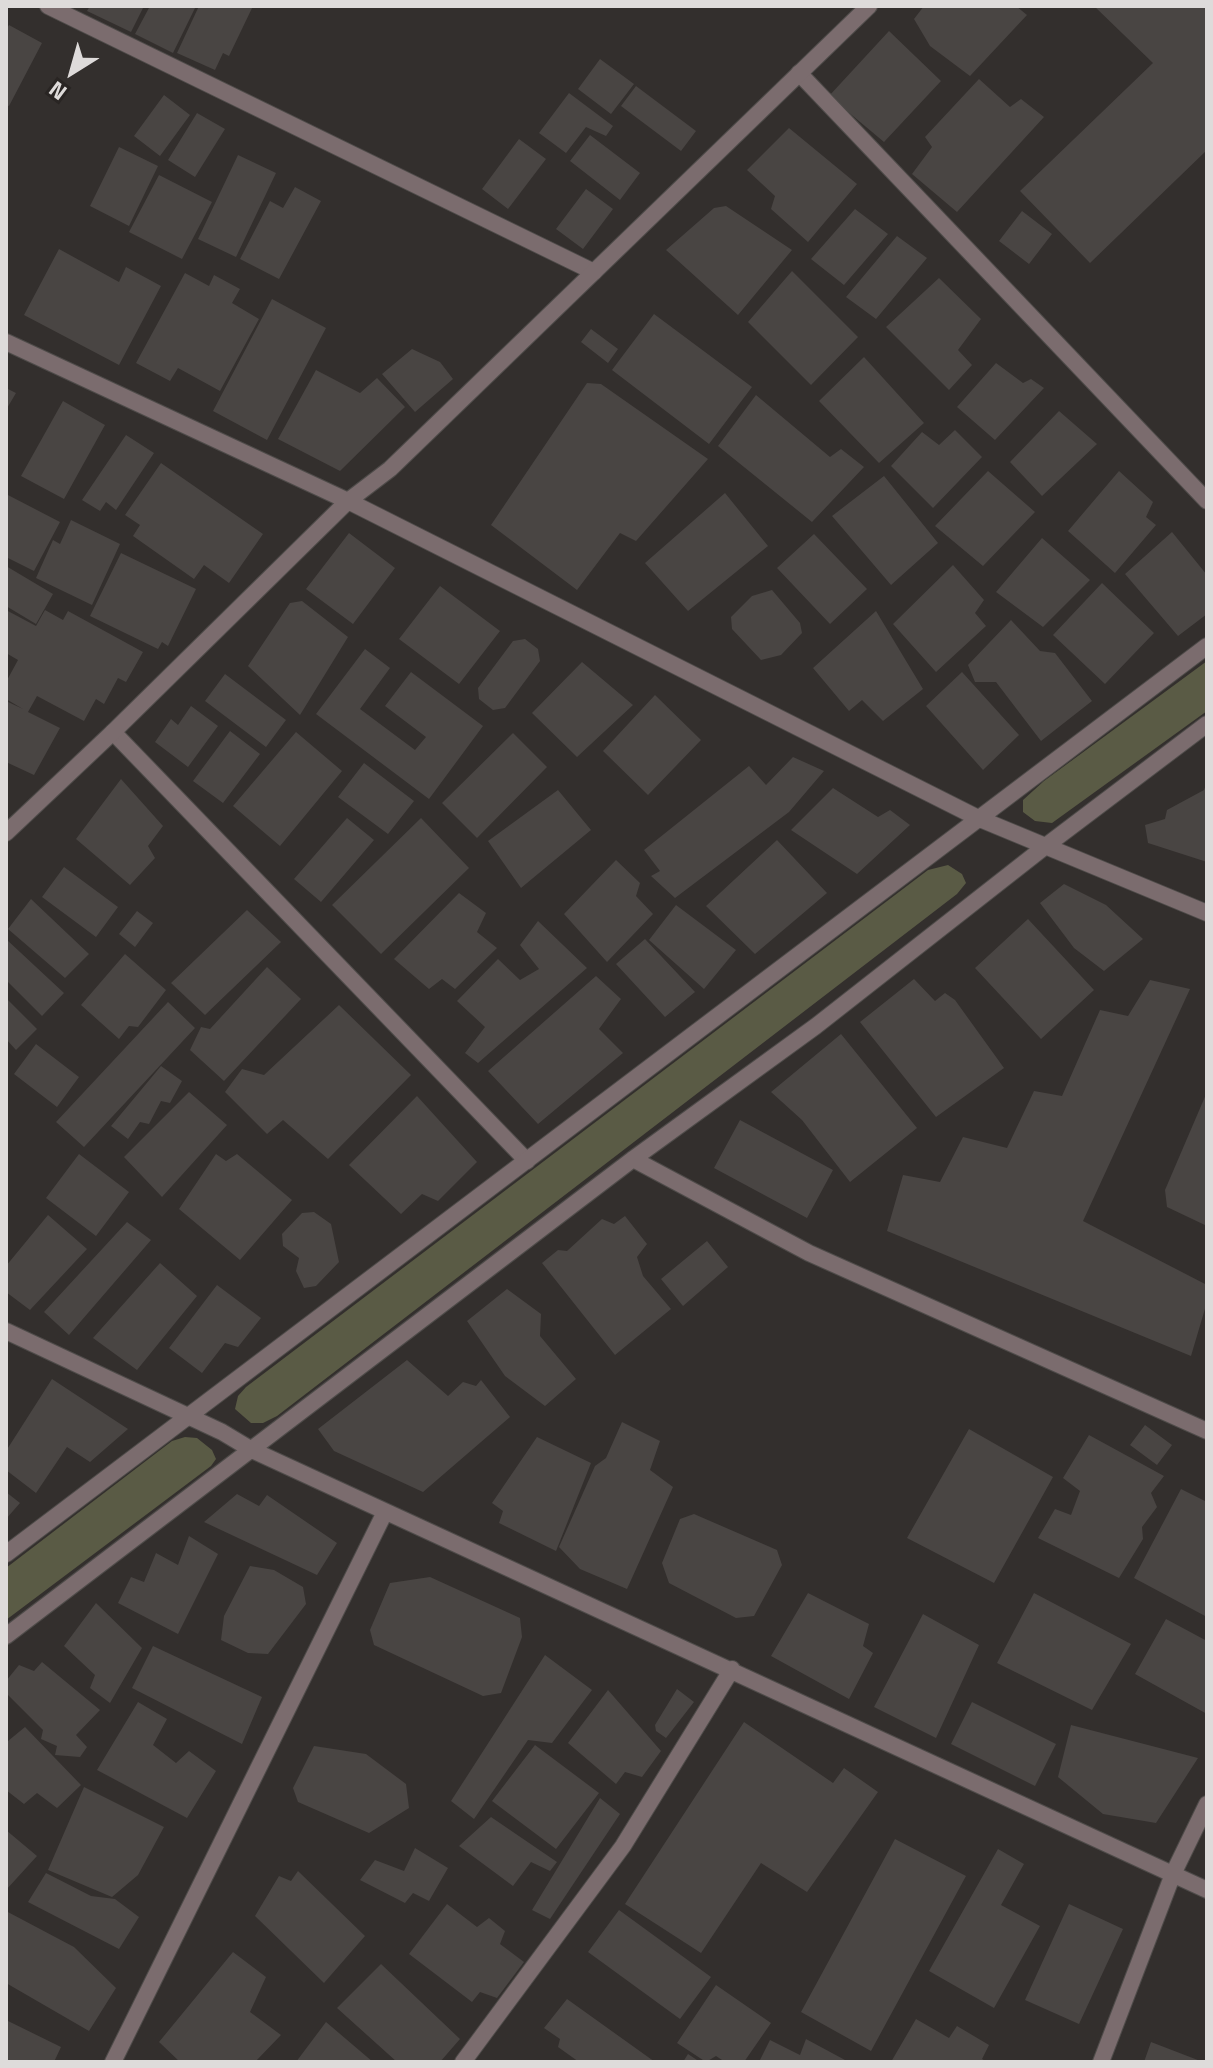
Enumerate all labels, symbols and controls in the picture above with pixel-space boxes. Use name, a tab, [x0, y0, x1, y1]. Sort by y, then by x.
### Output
north arrow	[32, 32, 112, 112]
text: N	[41, 73, 74, 109]

